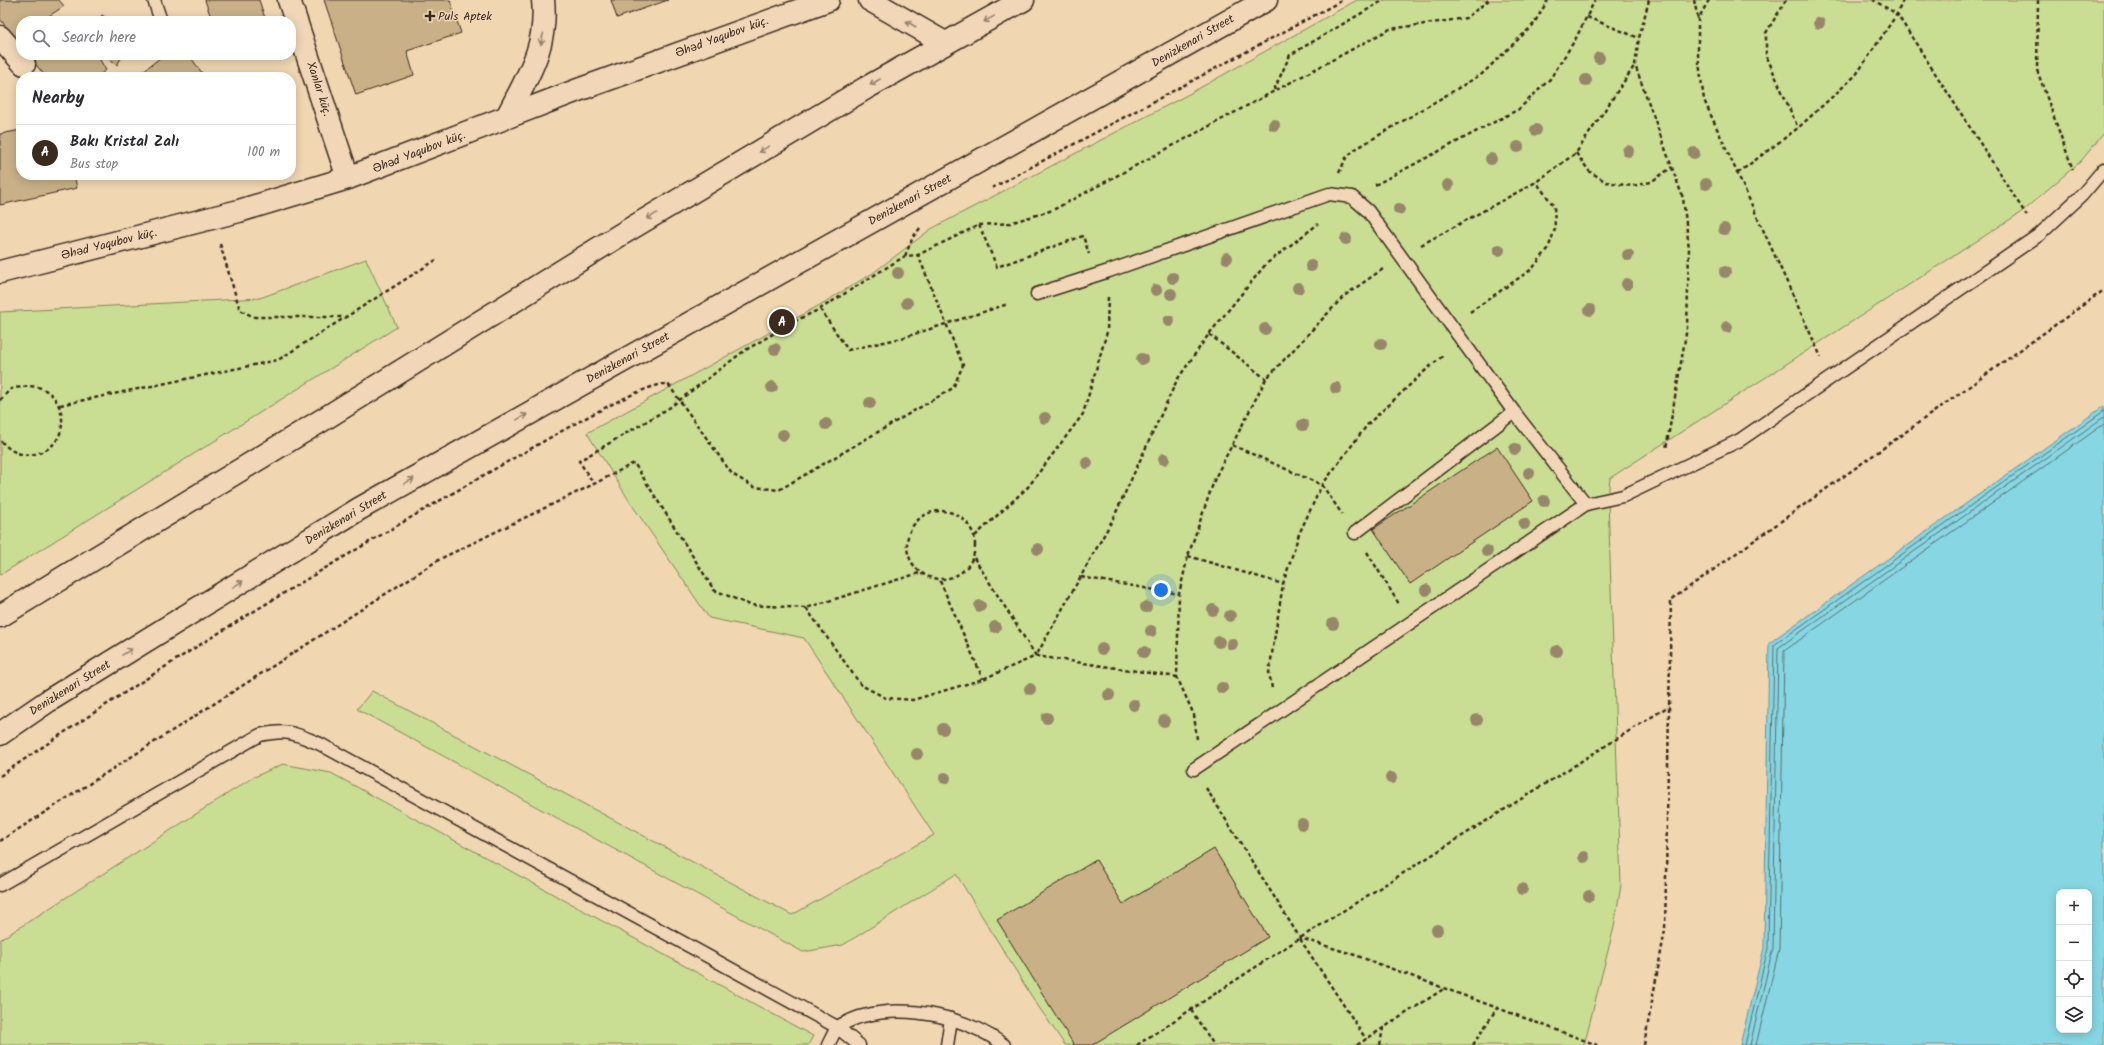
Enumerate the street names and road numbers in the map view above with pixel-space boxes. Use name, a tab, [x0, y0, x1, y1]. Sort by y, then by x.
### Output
street label: Denizkenari Street	[1148, 9, 1238, 72]
street label: Əhəd Yaqubov küç.	[673, 11, 771, 63]
street label: Xanlar küç.	[301, 59, 337, 119]
street label: Əhəd Yaqubov küç.	[370, 125, 468, 178]
street label: Denizkenari Street	[865, 169, 955, 231]
street label: Əhəd Yaqubov küç.	[59, 223, 159, 265]
street label: Denizkenari Street	[583, 327, 673, 389]
street label: Denizkenari Street	[301, 486, 391, 550]
street label: Denizkenari Street	[26, 655, 115, 721]

